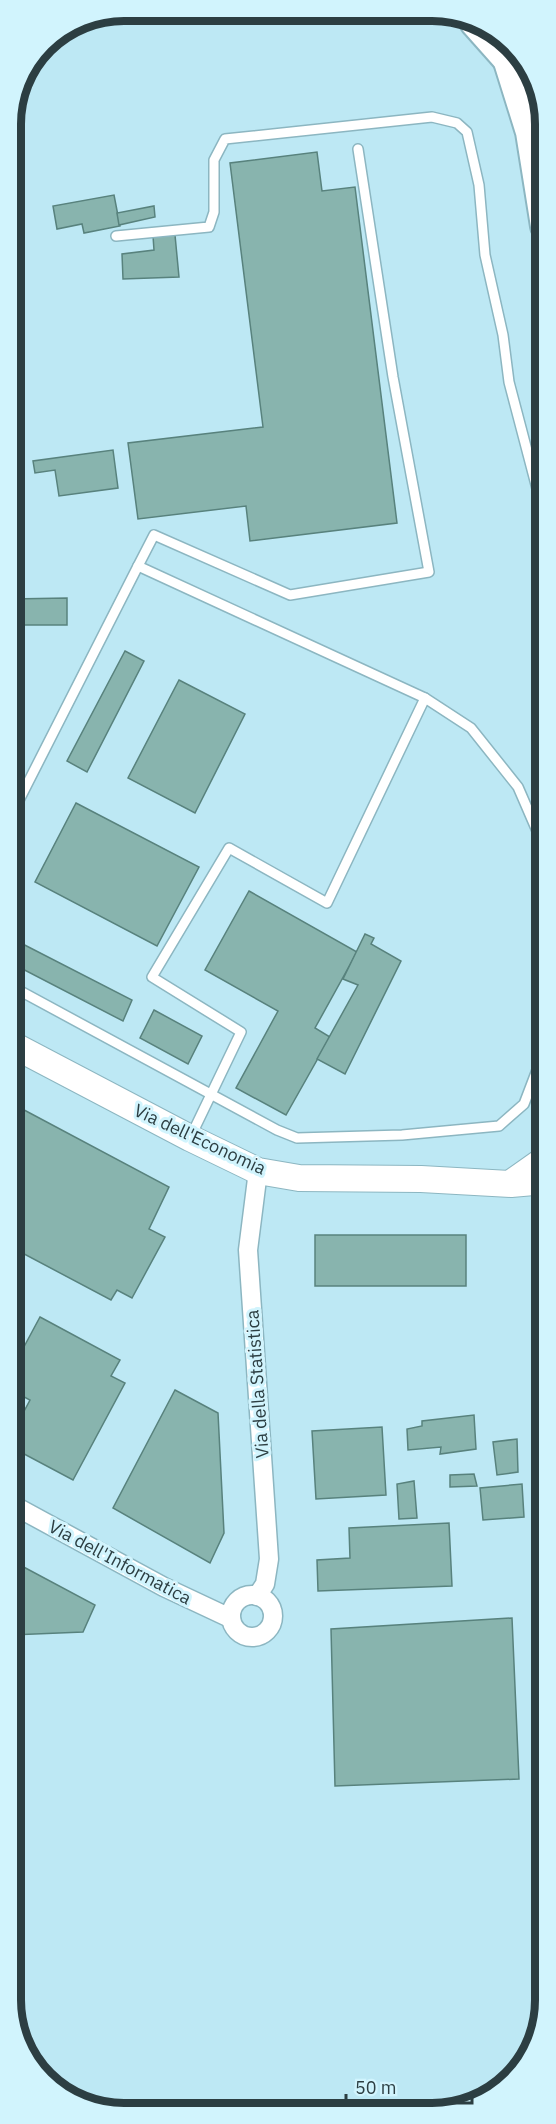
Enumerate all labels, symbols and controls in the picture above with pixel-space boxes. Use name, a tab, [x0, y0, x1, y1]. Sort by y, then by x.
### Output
street label: Via dell'Economia	[130, 1098, 270, 1180]
street label: Via della Statistica	[240, 1309, 274, 1459]
street label: Via dell'Informatica	[45, 1515, 196, 1610]
scale bar	[346, 2067, 472, 2105]
text: 50 m	[355, 2076, 397, 2099]

